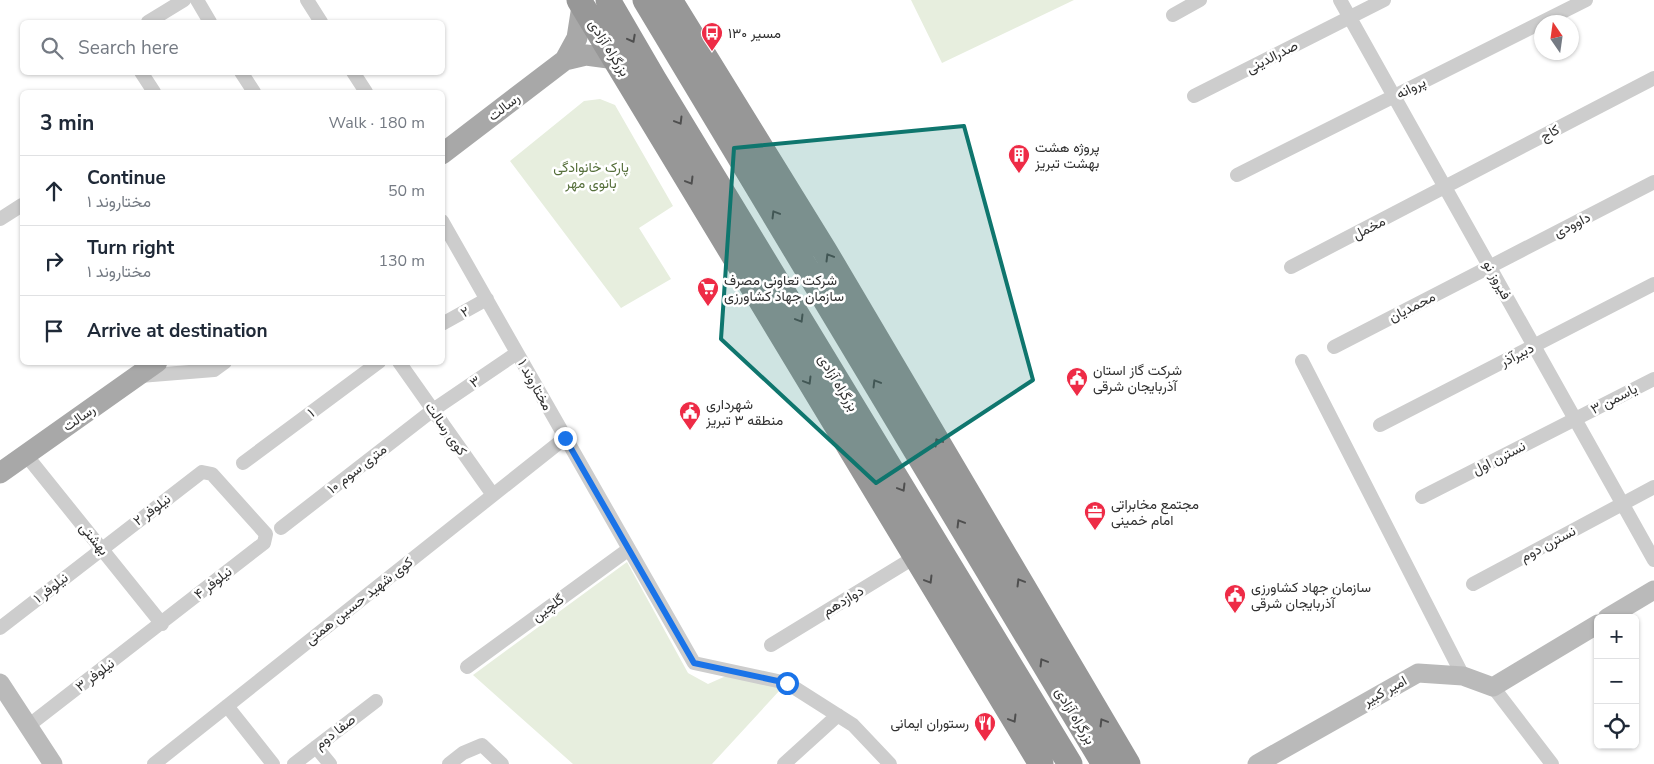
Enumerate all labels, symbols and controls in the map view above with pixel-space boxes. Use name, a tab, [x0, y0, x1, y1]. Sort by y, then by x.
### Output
north arrow	[1534, 15, 1579, 60]
street label: بزرگراه آزادی	[584, 16, 634, 80]
search box	[20, 20, 445, 75]
bus stop icon: مسیر ۱۳۰	[700, 21, 724, 52]
place label: مسیر ۱۳۰	[728, 24, 781, 43]
icon: search	[38, 34, 66, 62]
one-way arrow	[626, 34, 636, 43]
text: Search here	[78, 35, 179, 61]
street label: صدرالدینی	[1243, 36, 1301, 78]
street label: پروانه	[1393, 72, 1429, 103]
street label: رسالت	[484, 88, 524, 125]
text: 3 min	[40, 109, 94, 137]
text: Walk · 180 m	[329, 112, 425, 134]
one-way arrow	[672, 115, 682, 124]
street label: کاج	[1537, 120, 1563, 147]
place label: پروژه هشت بهشت تبریز	[1034, 138, 1100, 173]
building icon: پروژه هشت بهشت تبریز	[1007, 143, 1031, 174]
park label: پارک خانوادگی بانوی مهر	[553, 158, 629, 193]
text: Continue	[87, 165, 166, 191]
one-way arrow	[683, 176, 693, 185]
icon: ahead	[40, 177, 68, 205]
text: 50 m	[388, 180, 425, 202]
text: مختاروند ۱	[87, 191, 151, 213]
street label: داوودی	[1550, 208, 1594, 242]
one-way arrow	[771, 210, 781, 219]
street label: مخمل	[1349, 212, 1389, 244]
text: Turn right	[87, 235, 174, 261]
icon: right	[40, 247, 68, 275]
text: 130 m	[378, 250, 425, 272]
one-way arrow	[825, 253, 835, 262]
street label: فیروز نو	[1479, 257, 1515, 303]
text: مختاروند ۱	[87, 261, 151, 283]
place label: شرکت تعاونی مصرف سازمان جهاد کشاورزی	[724, 271, 844, 306]
supermarket icon: شرکت تعاونی مصرف سازمان جهاد کشاورزی	[696, 276, 720, 307]
street label: محمدیان	[1385, 287, 1439, 327]
street label: ۲	[457, 302, 473, 322]
one-way arrow	[793, 314, 803, 323]
icon: arrive	[40, 317, 68, 345]
text: Arrive at destination	[87, 318, 268, 344]
street label: دبیرآذر	[1496, 338, 1537, 372]
street label: بزرگراه آزادی	[813, 351, 863, 415]
street label: مختاروند ۱	[513, 356, 557, 414]
place label: شرکت گاز استان آذربایجان شرقی	[1093, 361, 1182, 396]
public building icon: شرکت گاز استان آذربایجان شرقی	[1065, 366, 1089, 397]
street label: ۳	[466, 372, 484, 392]
one-way arrow	[802, 376, 812, 385]
street label: یاسمن ۳	[1587, 379, 1641, 419]
one-way arrow	[873, 380, 883, 389]
place label: شهرداری منطقه ۳ تبریز	[705, 395, 783, 430]
street label: کوی رسالت	[421, 398, 471, 460]
street label: رسالت	[59, 400, 99, 436]
public building icon: شهرداری منطقه ۳ تبریز	[678, 400, 702, 431]
street label: ۱	[304, 404, 318, 422]
route end	[554, 427, 577, 450]
street label: نسترن اول	[1469, 437, 1529, 479]
one-way arrow	[934, 439, 944, 448]
street label: ۱۰ متری سوم	[323, 440, 391, 498]
one-way arrow	[896, 483, 906, 492]
street label: نیلوفر ۲	[129, 490, 175, 530]
place label: مجتمع مخابراتی امام خمینی	[1111, 495, 1199, 530]
office icon: مجتمع مخابراتی امام خمینی	[1083, 500, 1107, 531]
street label: بهشتی	[75, 519, 113, 559]
one-way arrow	[956, 519, 966, 528]
street label: نسترن دوم	[1517, 521, 1579, 567]
street label: کوی شهید حسین همتی	[301, 553, 417, 649]
street label: نیلوفر ۴	[190, 562, 236, 604]
street label: نیلوفر ۱	[30, 568, 72, 608]
one-way arrow	[923, 574, 932, 584]
place label: سازمان جهاد کشاورزی آذربایجان شرقی	[1251, 578, 1371, 613]
one-way arrow	[1017, 579, 1027, 588]
street label: دوازدهم	[819, 581, 868, 621]
public building icon: سازمان جهاد کشاورزی آذربایجان شرقی	[1223, 583, 1247, 614]
street label: گلچین	[528, 590, 568, 626]
map controls	[1594, 614, 1639, 749]
button: +	[1594, 614, 1639, 659]
street label: نیلوفر ۳	[72, 654, 118, 696]
one-way arrow	[1039, 659, 1049, 668]
button: −	[1594, 659, 1639, 704]
street label: امیر کبیر	[1359, 671, 1410, 711]
route start	[776, 672, 799, 695]
street label: بزرگراه آزادی	[1050, 684, 1100, 748]
button: locate	[1594, 704, 1639, 749]
street label: صفا دوم	[311, 710, 360, 754]
restaurant icon: رستوران ایمانی	[973, 711, 997, 742]
one-way arrow	[1007, 713, 1017, 722]
place label: رستوران ایمانی	[890, 714, 969, 733]
one-way arrow	[1099, 718, 1109, 727]

